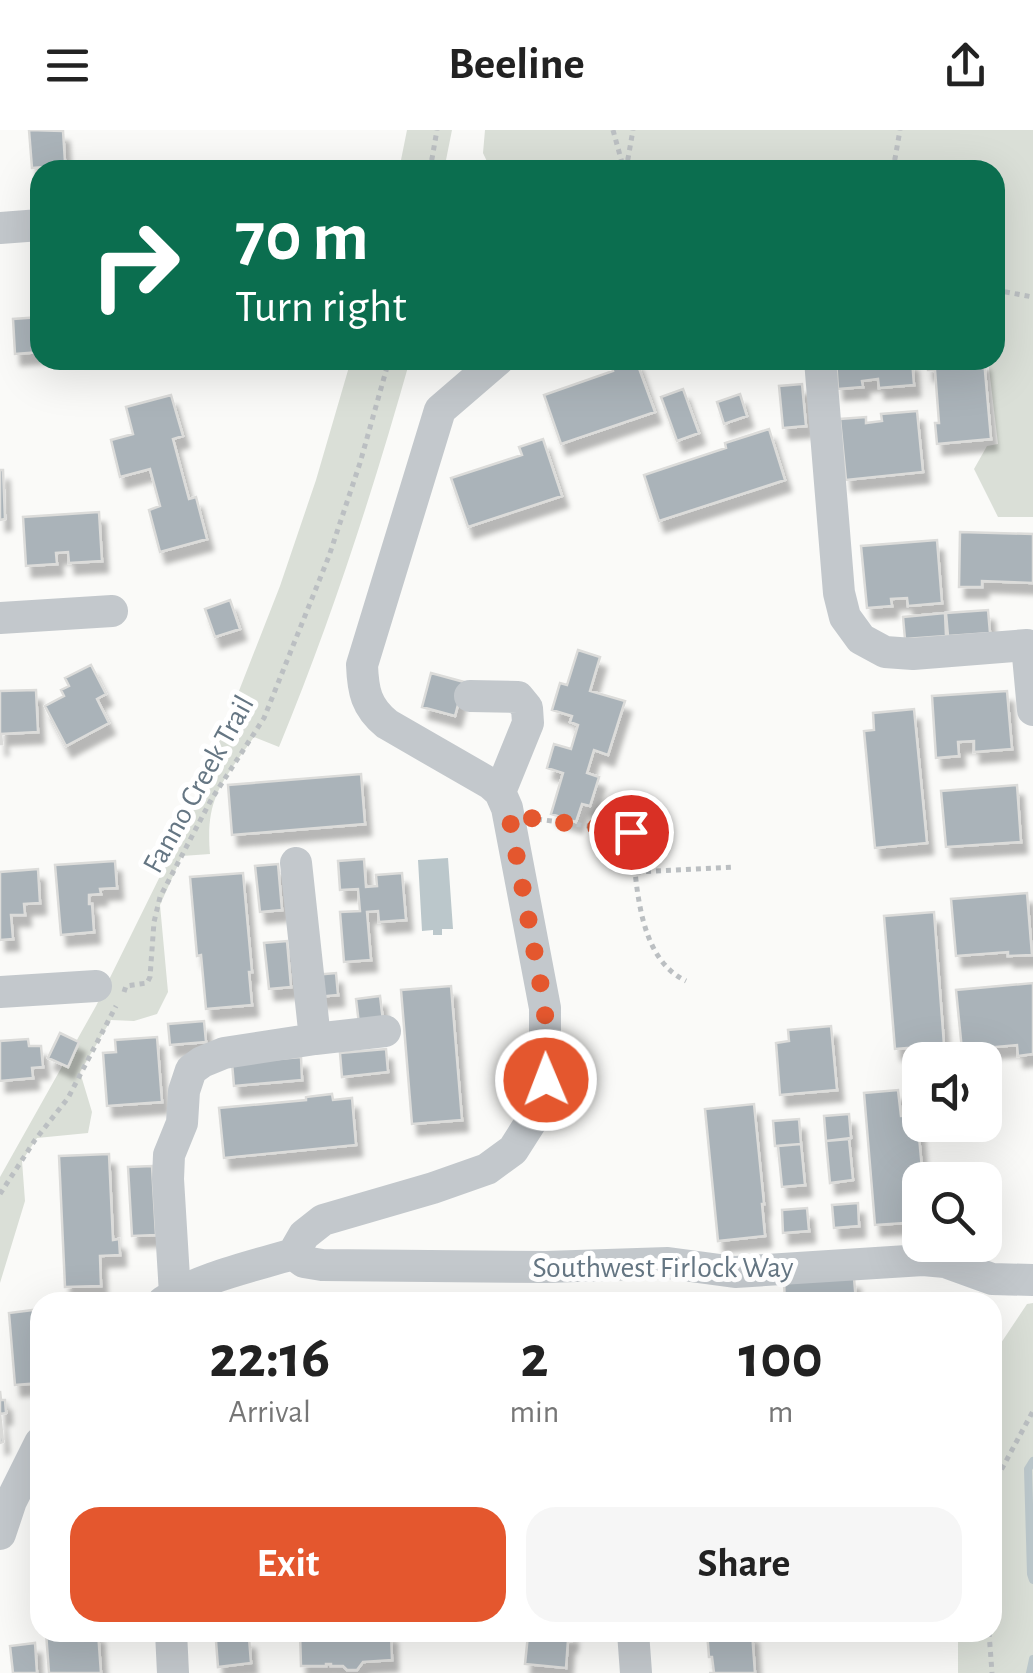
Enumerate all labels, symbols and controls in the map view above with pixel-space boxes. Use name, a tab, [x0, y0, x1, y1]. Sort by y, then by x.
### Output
icon: menu	[40, 38, 95, 93]
icon: share	[938, 38, 993, 93]
text: Beeline	[448, 42, 585, 87]
icon: right	[70, 200, 200, 330]
text: 70 m	[235, 203, 369, 273]
text: Turn right	[235, 285, 407, 330]
street label: Fanno Creek Trail	[138, 691, 260, 878]
pin	[589, 790, 674, 875]
icon: arrive	[604, 805, 659, 860]
position arrow	[494, 1028, 598, 1132]
map controls	[902, 1042, 1002, 1262]
button: sound	[902, 1042, 1002, 1142]
button: search	[902, 1162, 1002, 1262]
street label: Southwest Firlock Way	[532, 1253, 794, 1283]
text: 22:16	[209, 1328, 330, 1388]
text: 2	[520, 1328, 548, 1388]
text: 100	[739, 1328, 823, 1388]
text: Arrival	[229, 1396, 311, 1428]
text: min	[509, 1396, 559, 1428]
text: m	[768, 1396, 793, 1428]
button: Exit	[70, 1507, 506, 1622]
button: Share	[526, 1507, 962, 1622]

